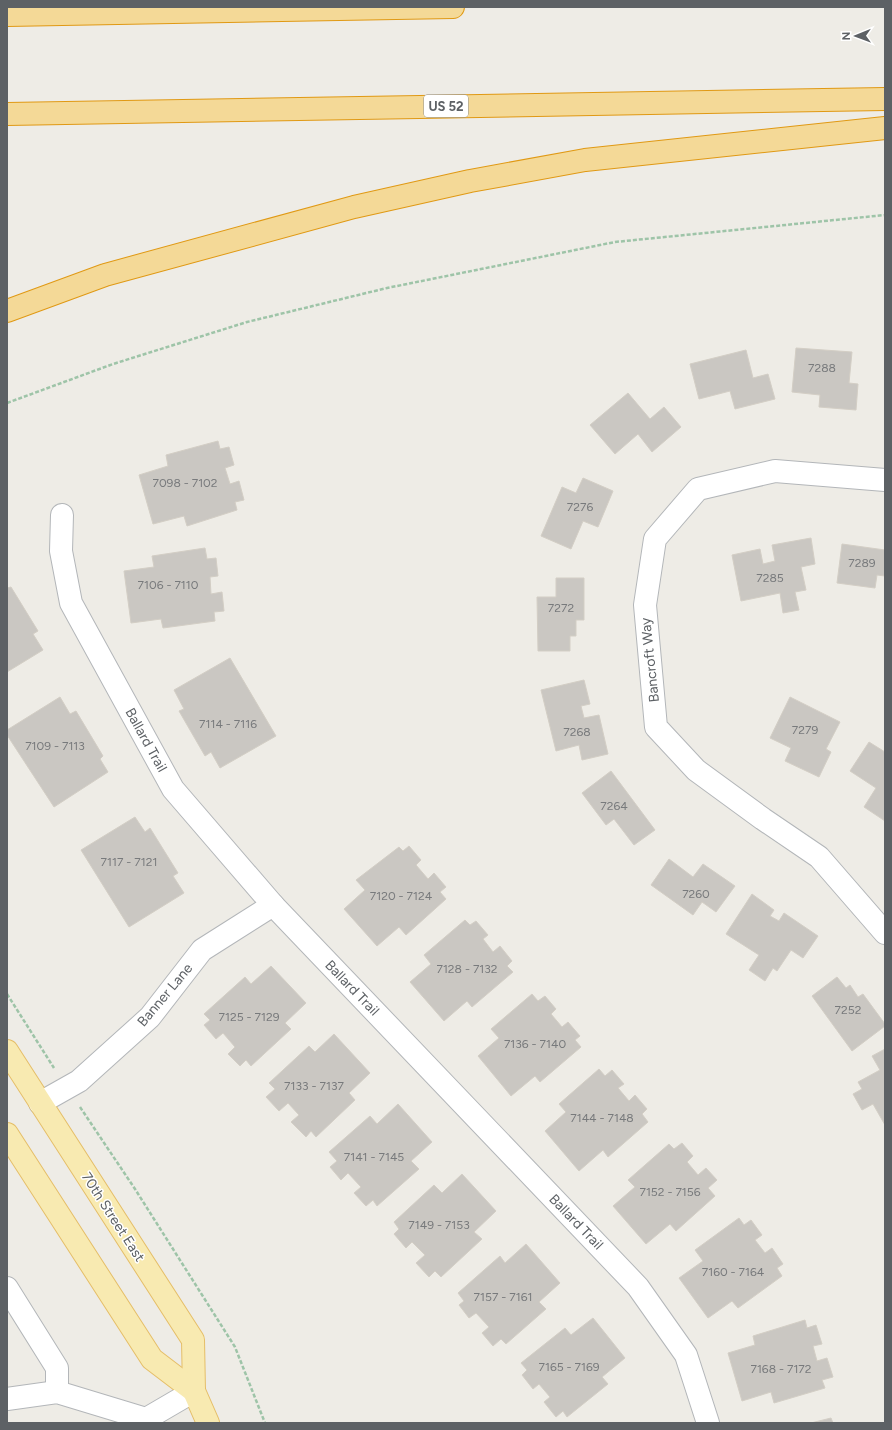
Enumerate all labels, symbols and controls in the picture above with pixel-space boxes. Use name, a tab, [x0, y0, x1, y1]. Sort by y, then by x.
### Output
north arrow	[836, 16, 876, 56]
text: N	[840, 32, 853, 41]
road number: US 52	[424, 95, 468, 117]
house number: 7288	[808, 361, 836, 375]
house number: 7098 - 7102	[152, 476, 218, 490]
house number: 7276	[567, 500, 593, 514]
house number: 7289	[848, 556, 876, 570]
house number: 7285	[756, 571, 784, 585]
house number: 7106 - 7110	[138, 578, 199, 592]
house number: 7272	[548, 601, 574, 615]
street label: Bancroft Way	[637, 616, 663, 703]
street label: Ballard Trail	[121, 705, 171, 775]
house number: 7114 - 7116	[199, 717, 257, 731]
house number: 7279	[792, 723, 818, 737]
house number: 7268	[563, 725, 591, 739]
house number: 7109 - 7113	[25, 739, 85, 753]
house number: 7264	[600, 799, 628, 813]
house number: 7117 - 7121	[101, 855, 157, 869]
house number: 7260	[682, 887, 710, 901]
house number: 7120 - 7124	[370, 889, 433, 903]
street label: Ballard Trail	[321, 957, 383, 1019]
street label: Banner Lane	[134, 960, 196, 1030]
house number: 7128 - 7132	[436, 962, 498, 976]
house number: 7252	[835, 1003, 861, 1017]
house number: 7125 - 7129	[219, 1010, 280, 1024]
house number: 7136 - 7140	[504, 1037, 566, 1051]
house number: 7133 - 7137	[284, 1079, 344, 1093]
house number: 7144 - 7148	[570, 1111, 634, 1125]
house number: 7141 - 7145	[344, 1150, 404, 1164]
street label: 70th Street East	[78, 1169, 148, 1265]
house number: 7152 - 7156	[639, 1185, 701, 1199]
street label: Ballard Trail	[545, 1191, 607, 1253]
house number: 7149 - 7153	[408, 1218, 470, 1232]
house number: 7160 - 7164	[702, 1265, 765, 1279]
house number: 7157 - 7161	[474, 1290, 532, 1304]
house number: 7165 - 7169	[538, 1360, 600, 1374]
house number: 7168 - 7172	[750, 1362, 812, 1376]

